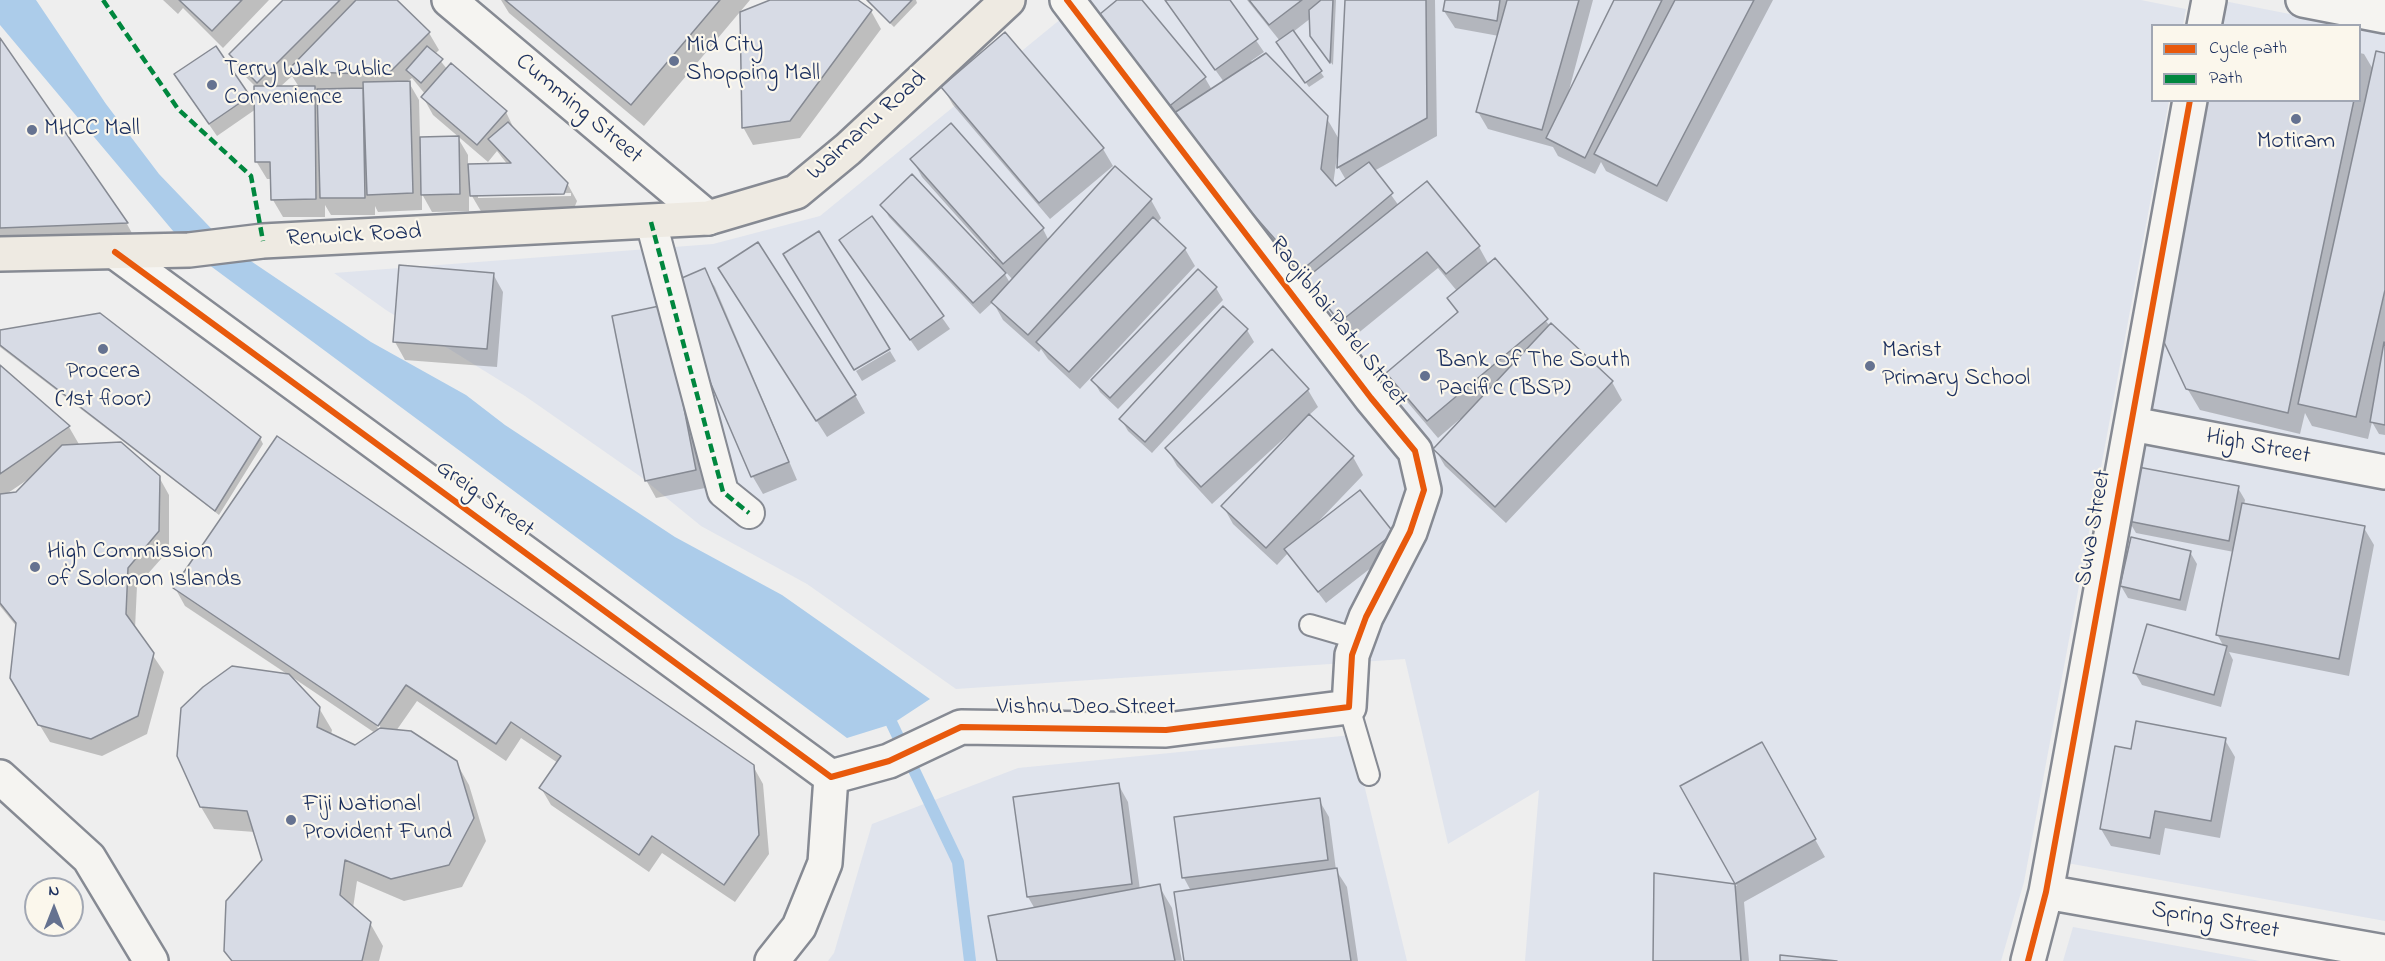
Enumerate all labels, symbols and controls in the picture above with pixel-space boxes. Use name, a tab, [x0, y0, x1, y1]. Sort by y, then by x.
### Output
legend	[2151, 24, 2361, 102]
place label: Mid City Shopping Mall	[686, 33, 820, 89]
text: Cycle path	[2209, 36, 2287, 62]
street label: Cumming Street	[508, 48, 648, 172]
marker: Mid City Shopping Mall	[667, 54, 681, 68]
place label: Terry Walk Public Convenience	[224, 57, 392, 113]
street label: Waimanu Road	[802, 66, 934, 188]
text: Path	[2209, 66, 2243, 92]
marker: Terry Walk Public Convenience	[205, 78, 219, 92]
marker: Motiram	[2289, 112, 2303, 126]
place label: MHCC Mall	[44, 116, 140, 144]
marker: MHCC Mall	[25, 123, 39, 137]
place label: Motiram	[2257, 129, 2335, 157]
street label: Renwick Road	[286, 219, 422, 255]
street label: Raojibhai Patel Street	[1261, 232, 1413, 414]
place label: Marist Primary School	[1882, 338, 2030, 394]
marker: Procera (1st floor)	[96, 342, 110, 356]
place label: Bank Of The South Pacific (BSP)	[1437, 348, 1630, 404]
place label: Procera (1st floor)	[55, 359, 151, 415]
marker: Marist Primary School	[1863, 359, 1877, 373]
marker: Bank Of The South Pacific (BSP)	[1418, 369, 1432, 383]
street label: High Street	[2203, 424, 2313, 472]
street label: Greig Street	[429, 455, 539, 545]
street label: Suva Street	[2071, 468, 2119, 588]
place label: High Commission of Solomon Islands	[47, 539, 242, 595]
marker: High Commission of Solomon Islands	[28, 560, 42, 574]
street label: Vishnu Deo Street	[996, 695, 1176, 723]
place label: Fiji National Provident Fund	[303, 792, 452, 848]
marker: Fiji National Provident Fund	[284, 813, 298, 827]
north arrow	[24, 877, 84, 937]
text: N	[49, 879, 59, 903]
street label: Spring Street	[2149, 897, 2281, 947]

